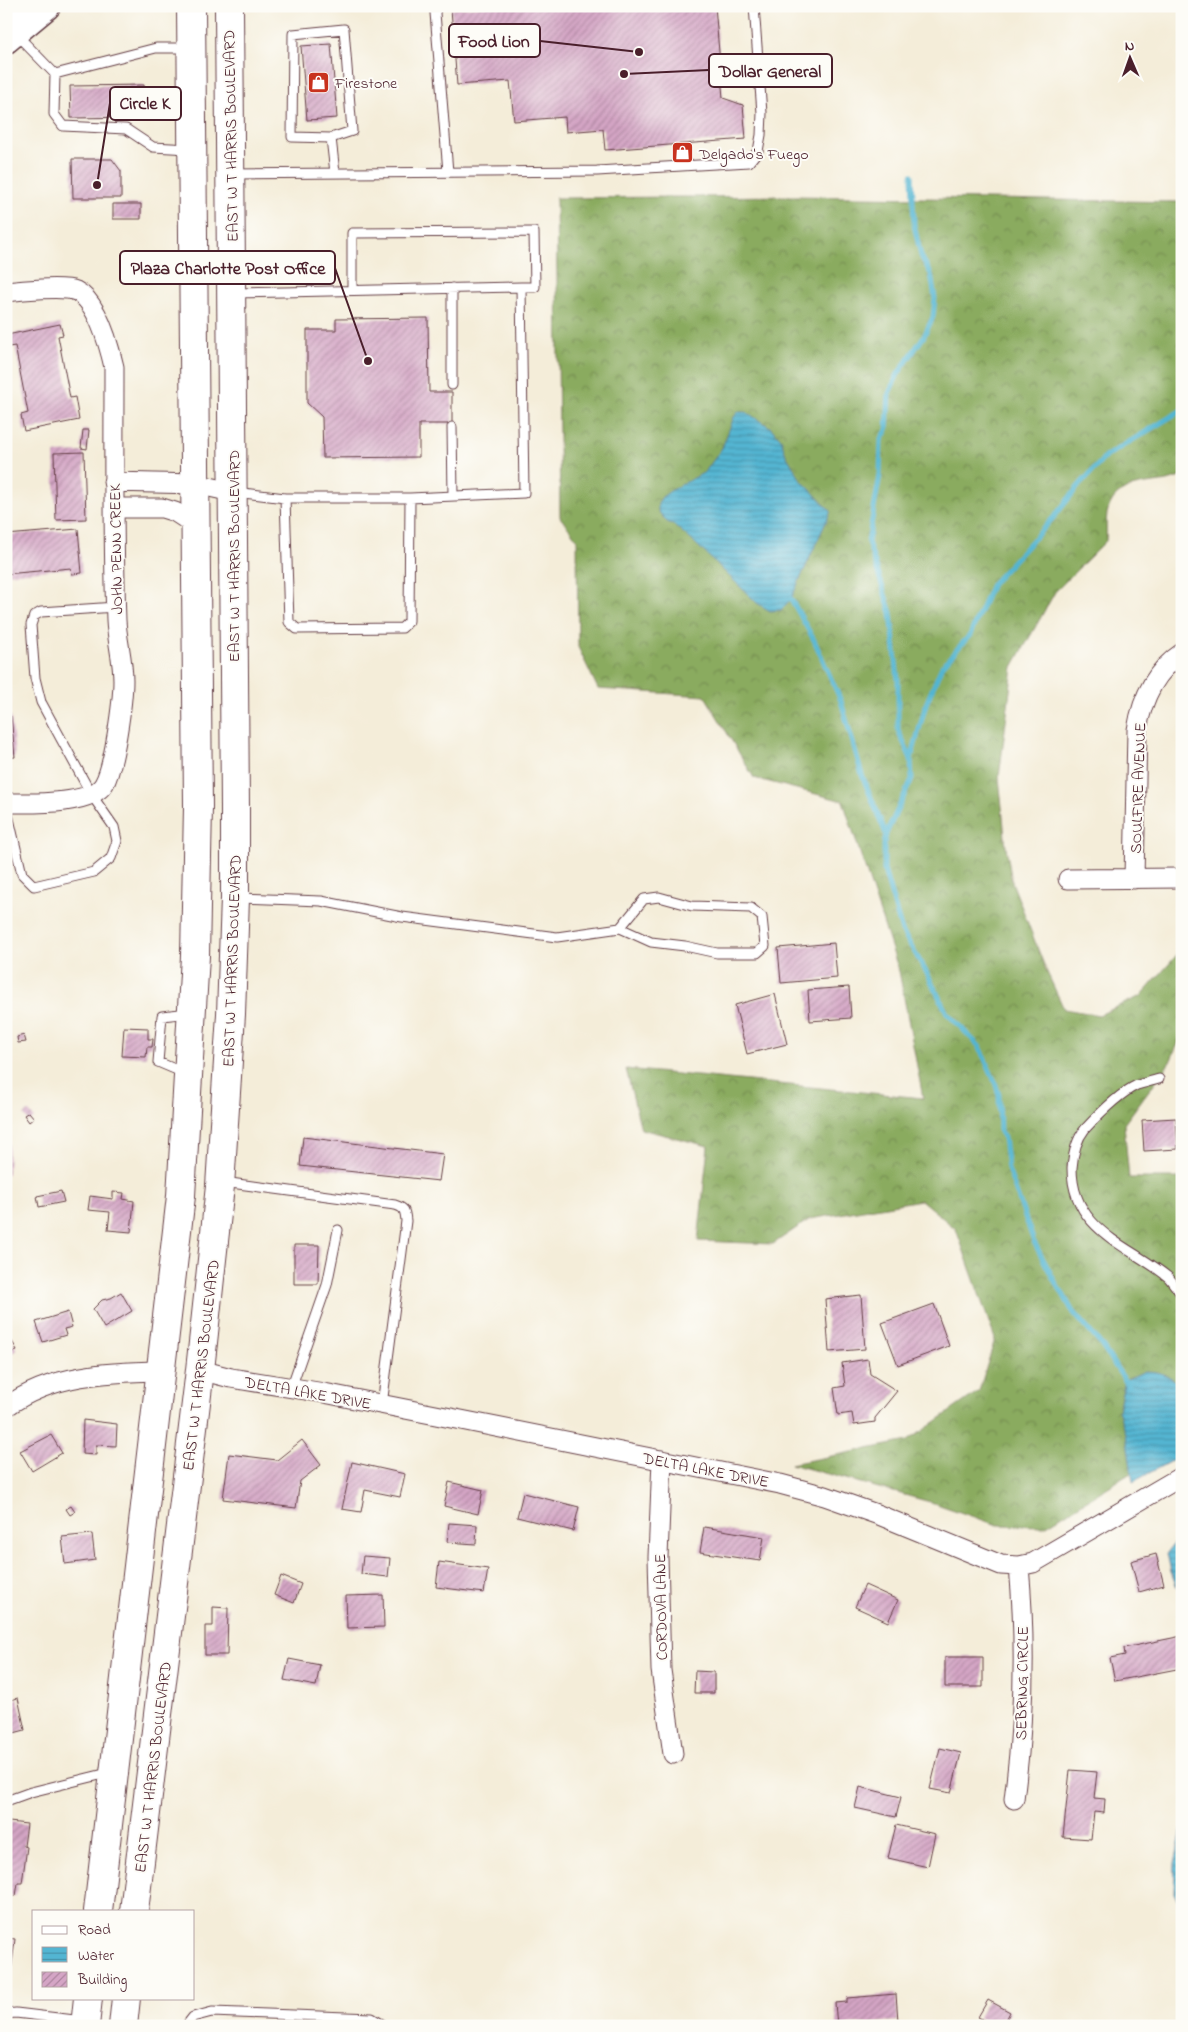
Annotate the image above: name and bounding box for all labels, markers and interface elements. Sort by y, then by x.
callout: Food Lion [449,24,540,57]
street label: EAST W T HARRIS BOULEVARD [218,30,246,242]
text: Food Lion [457,30,530,56]
north arrow [1106,32,1156,82]
text: N [1125,36,1135,57]
callout: Dollar General [709,54,832,87]
text: Dollar General [718,60,821,86]
shop icon: Firestone [307,70,331,94]
place label: Firestone [334,72,398,96]
callout: Circle K [110,87,181,120]
text: Circle K [119,92,172,118]
shop icon: Delgado's Fuego [671,141,695,165]
place label: Delgado's Fuego [698,143,809,167]
callout: Plaza Charlotte Post Office [120,251,335,284]
text: Plaza Charlotte Post Office [131,257,326,283]
street label: EAST W T HARRIS BOULEVARD [223,450,247,662]
street label: JOHN PENN CREEK [104,483,130,615]
street label: SOULFIRE AVENUE [1125,722,1153,854]
street label: EAST W T HARRIS BOULEVARD [217,855,249,1068]
street label: EAST W T HARRIS BOULEVARD [177,1258,227,1472]
street label: DELTA LAKE DRIVE [241,1371,373,1417]
street label: DELTA LAKE DRIVE [639,1447,771,1495]
street label: CORDOVA LANE [649,1553,675,1660]
street label: SEBRING CIRCLE [1010,1626,1036,1740]
street label: EAST W T HARRIS BOULEVARD [129,1660,179,1874]
legend [32,1910,195,2000]
text: Road [78,1919,111,1941]
text: Water [78,1945,114,1967]
text: Building [77,1969,127,1992]

